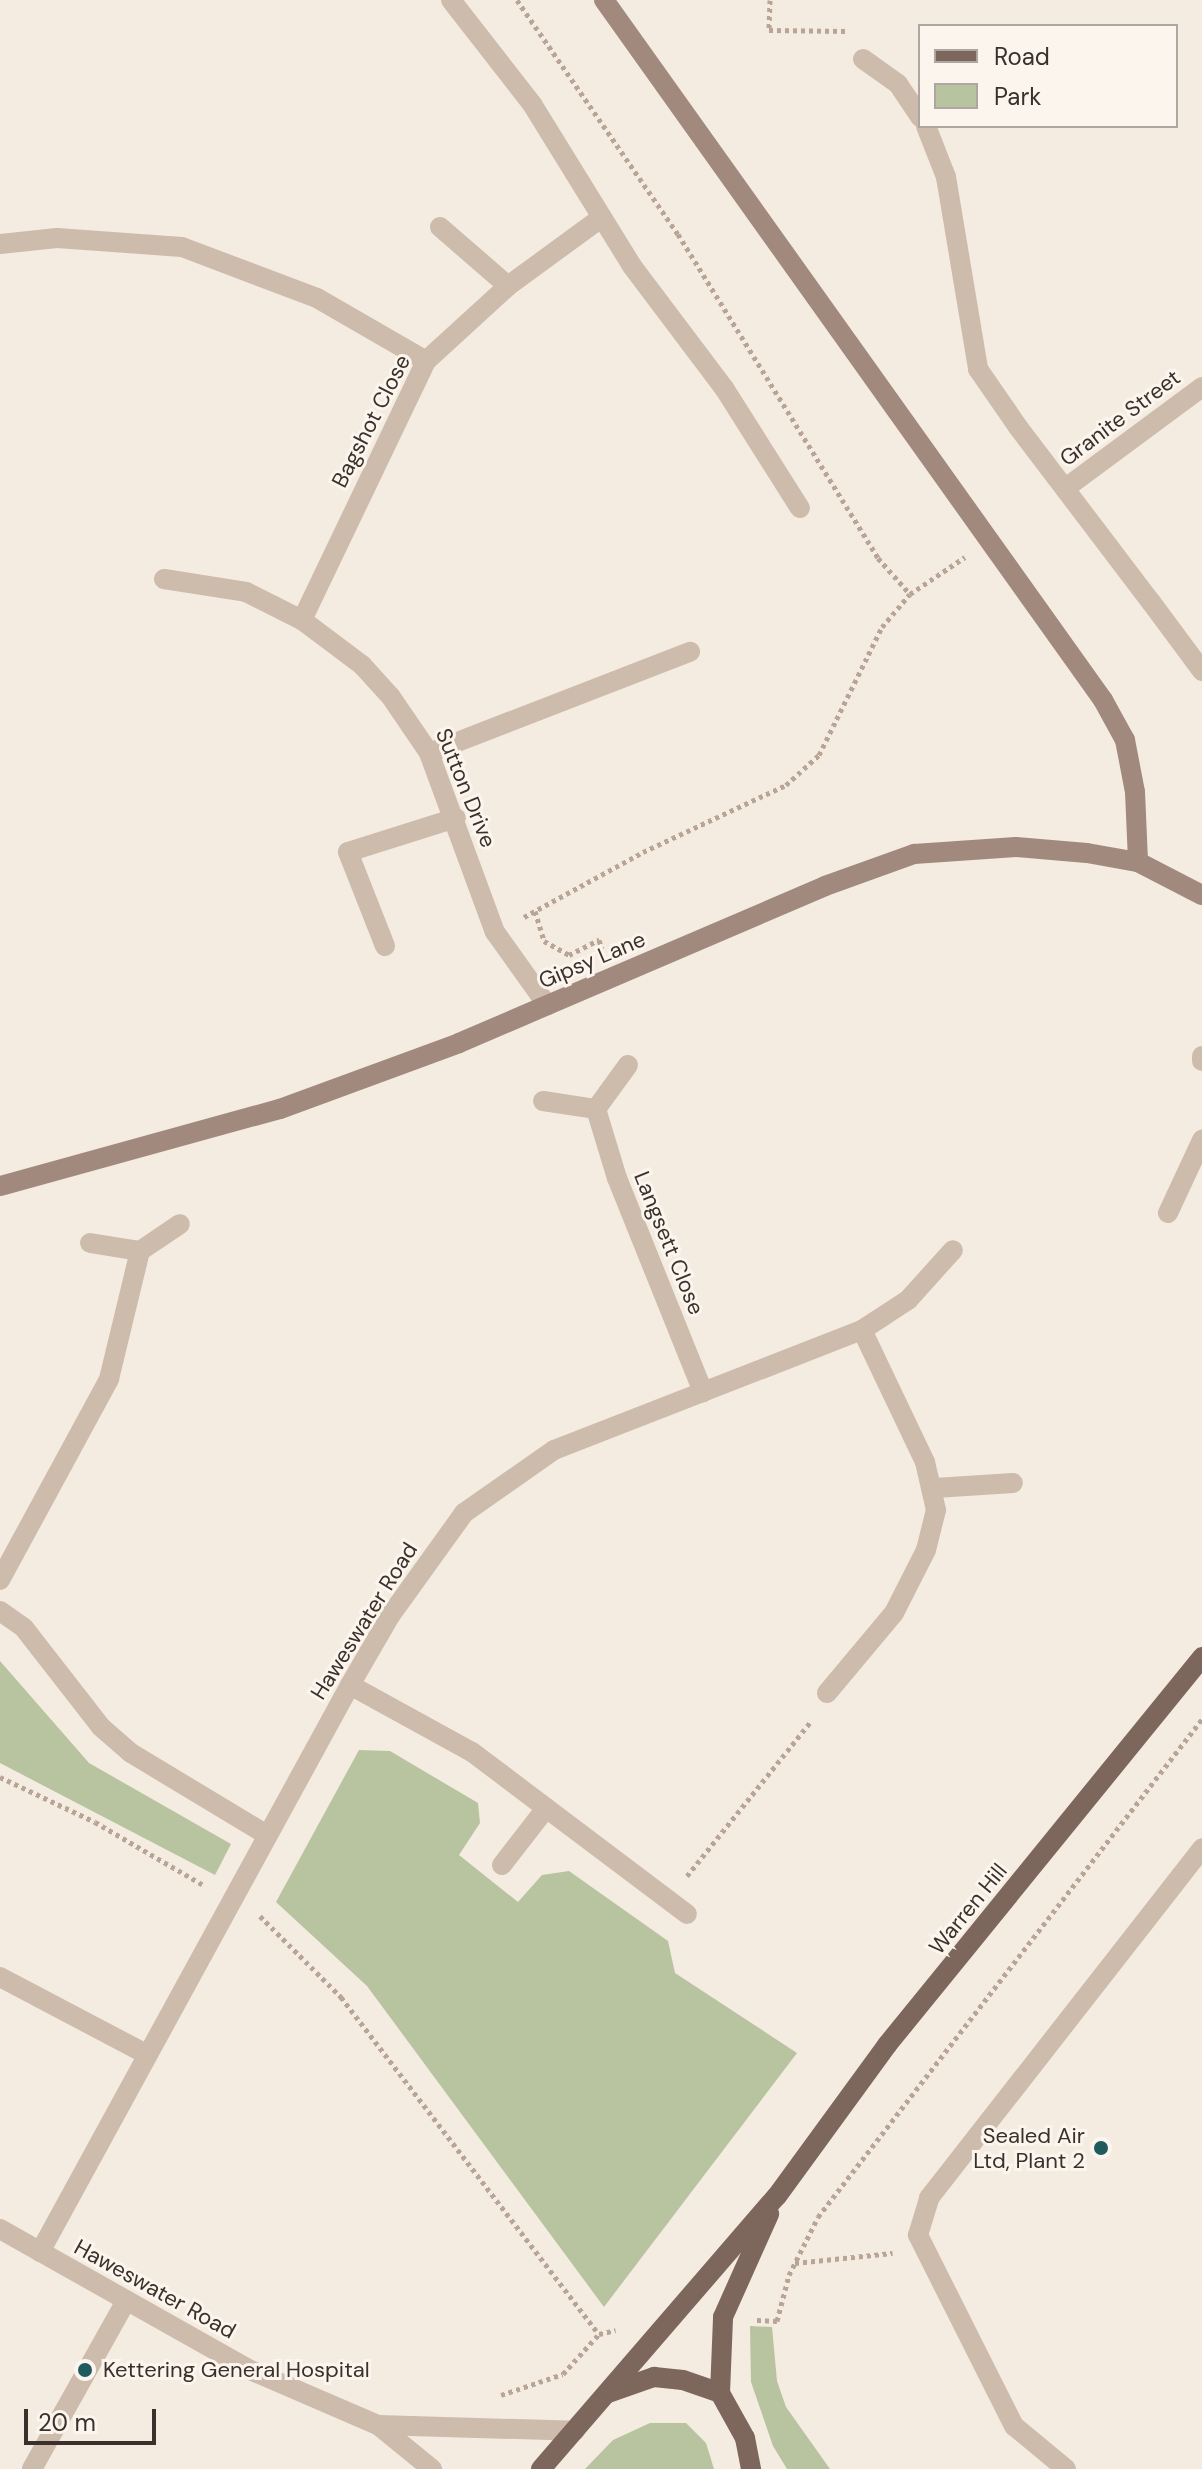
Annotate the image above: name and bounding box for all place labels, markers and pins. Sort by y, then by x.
place label: Sealed Air Ltd, Plant 2 [973,2122,1085,2174]
marker: Sealed Air Ltd, Plant 2 [1092,2139,1110,2157]
place label: Kettering General Hospital [103,2357,370,2383]
marker: Kettering General Hospital [74,2359,96,2381]

